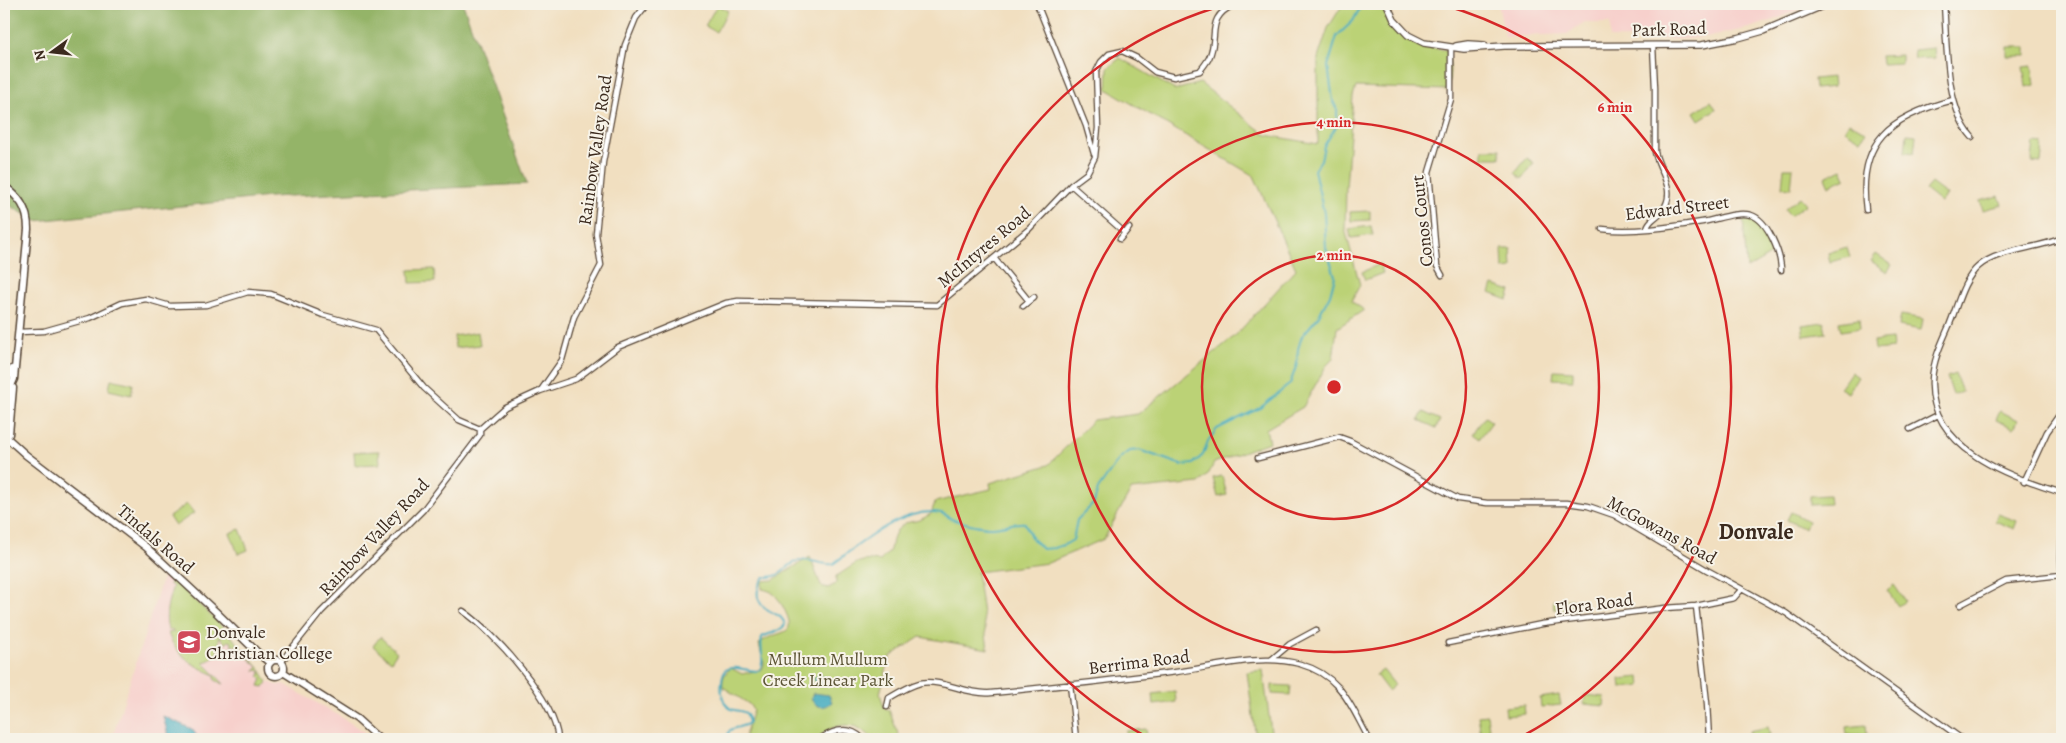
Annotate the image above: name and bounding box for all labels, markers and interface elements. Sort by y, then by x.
street label: Park Road [1631,16,1707,42]
north arrow [28,28,78,78]
text: N [29,48,50,63]
street label: Rainbow Valley Road [573,73,617,227]
text: 6 min [1598,97,1633,117]
text: 4 min [1316,112,1352,132]
street label: Conos Court [1405,174,1439,268]
street label: Edward Street [1623,190,1731,226]
street label: McIntyres Road [932,201,1036,293]
text: 2 min [1316,245,1352,265]
centre of rings [1325,378,1343,396]
street label: Rainbow Valley Road [313,473,435,601]
street label: McGowans Road [1603,490,1721,570]
street label: Tindals Road [112,499,200,579]
district label: Donvale [1718,517,1794,547]
street label: Flora Road [1553,587,1635,621]
place label: Donvale Christian College [206,620,333,665]
school or university icon: Donvale Christian College [176,629,202,655]
street label: Berrima Road [1087,644,1191,680]
park label: Mullum Mullum Creek Linear Park [762,647,894,692]

